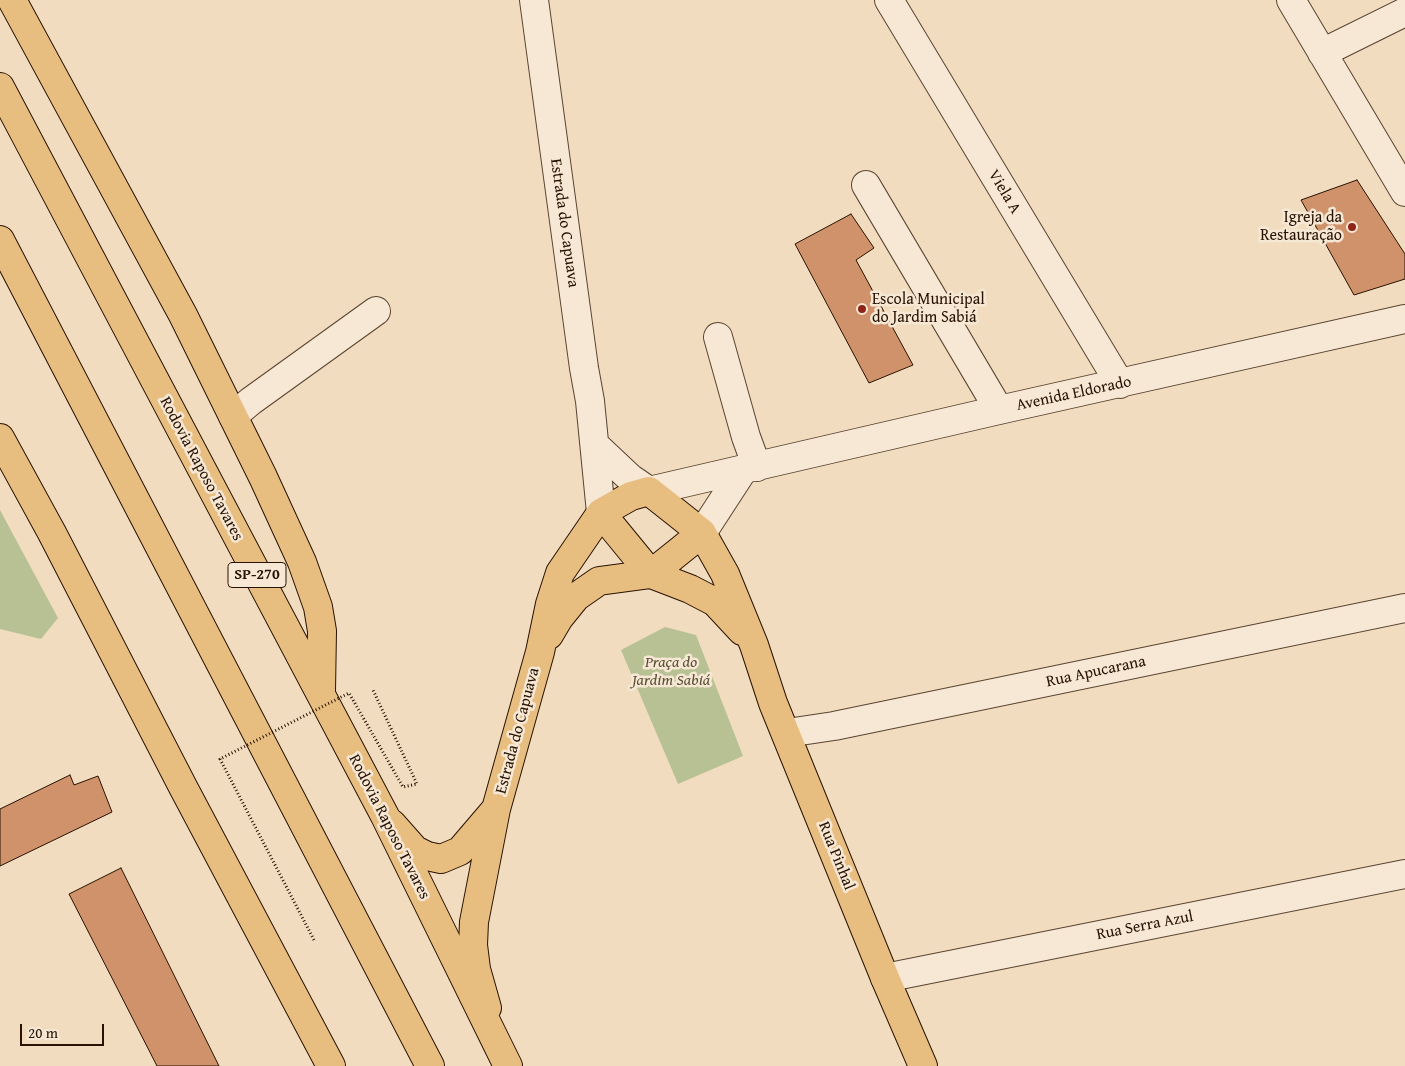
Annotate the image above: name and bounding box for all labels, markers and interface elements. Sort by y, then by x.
street label: Estrada do Capuava [545,157,583,289]
street label: Viela A [983,167,1025,217]
place label: Igreja da Restauração [1260,208,1342,246]
marker: Igreja da Restauração [1346,221,1358,233]
place label: Escola Municipal do Jardim Sabiá [872,290,985,328]
marker: Escola Municipal do Jardim Sabiá [856,303,868,315]
street label: Avenida Eldorado [1015,372,1133,416]
street label: Rodovia Raposo Tavares [155,394,247,544]
road number: SP-270 [228,562,286,588]
street label: Rua Apucarana [1045,652,1147,692]
park label: Praça do Jardim Sabiá [632,653,710,691]
street label: Estrada do Capuava [492,666,544,796]
street label: Rodovia Raposo Tavares [344,751,434,903]
street label: Rua Pinhal [814,819,858,893]
street label: Rua Serra Azul [1095,907,1195,945]
scale bar [22,1014,106,1046]
text: 20 m [28,1022,58,1043]

